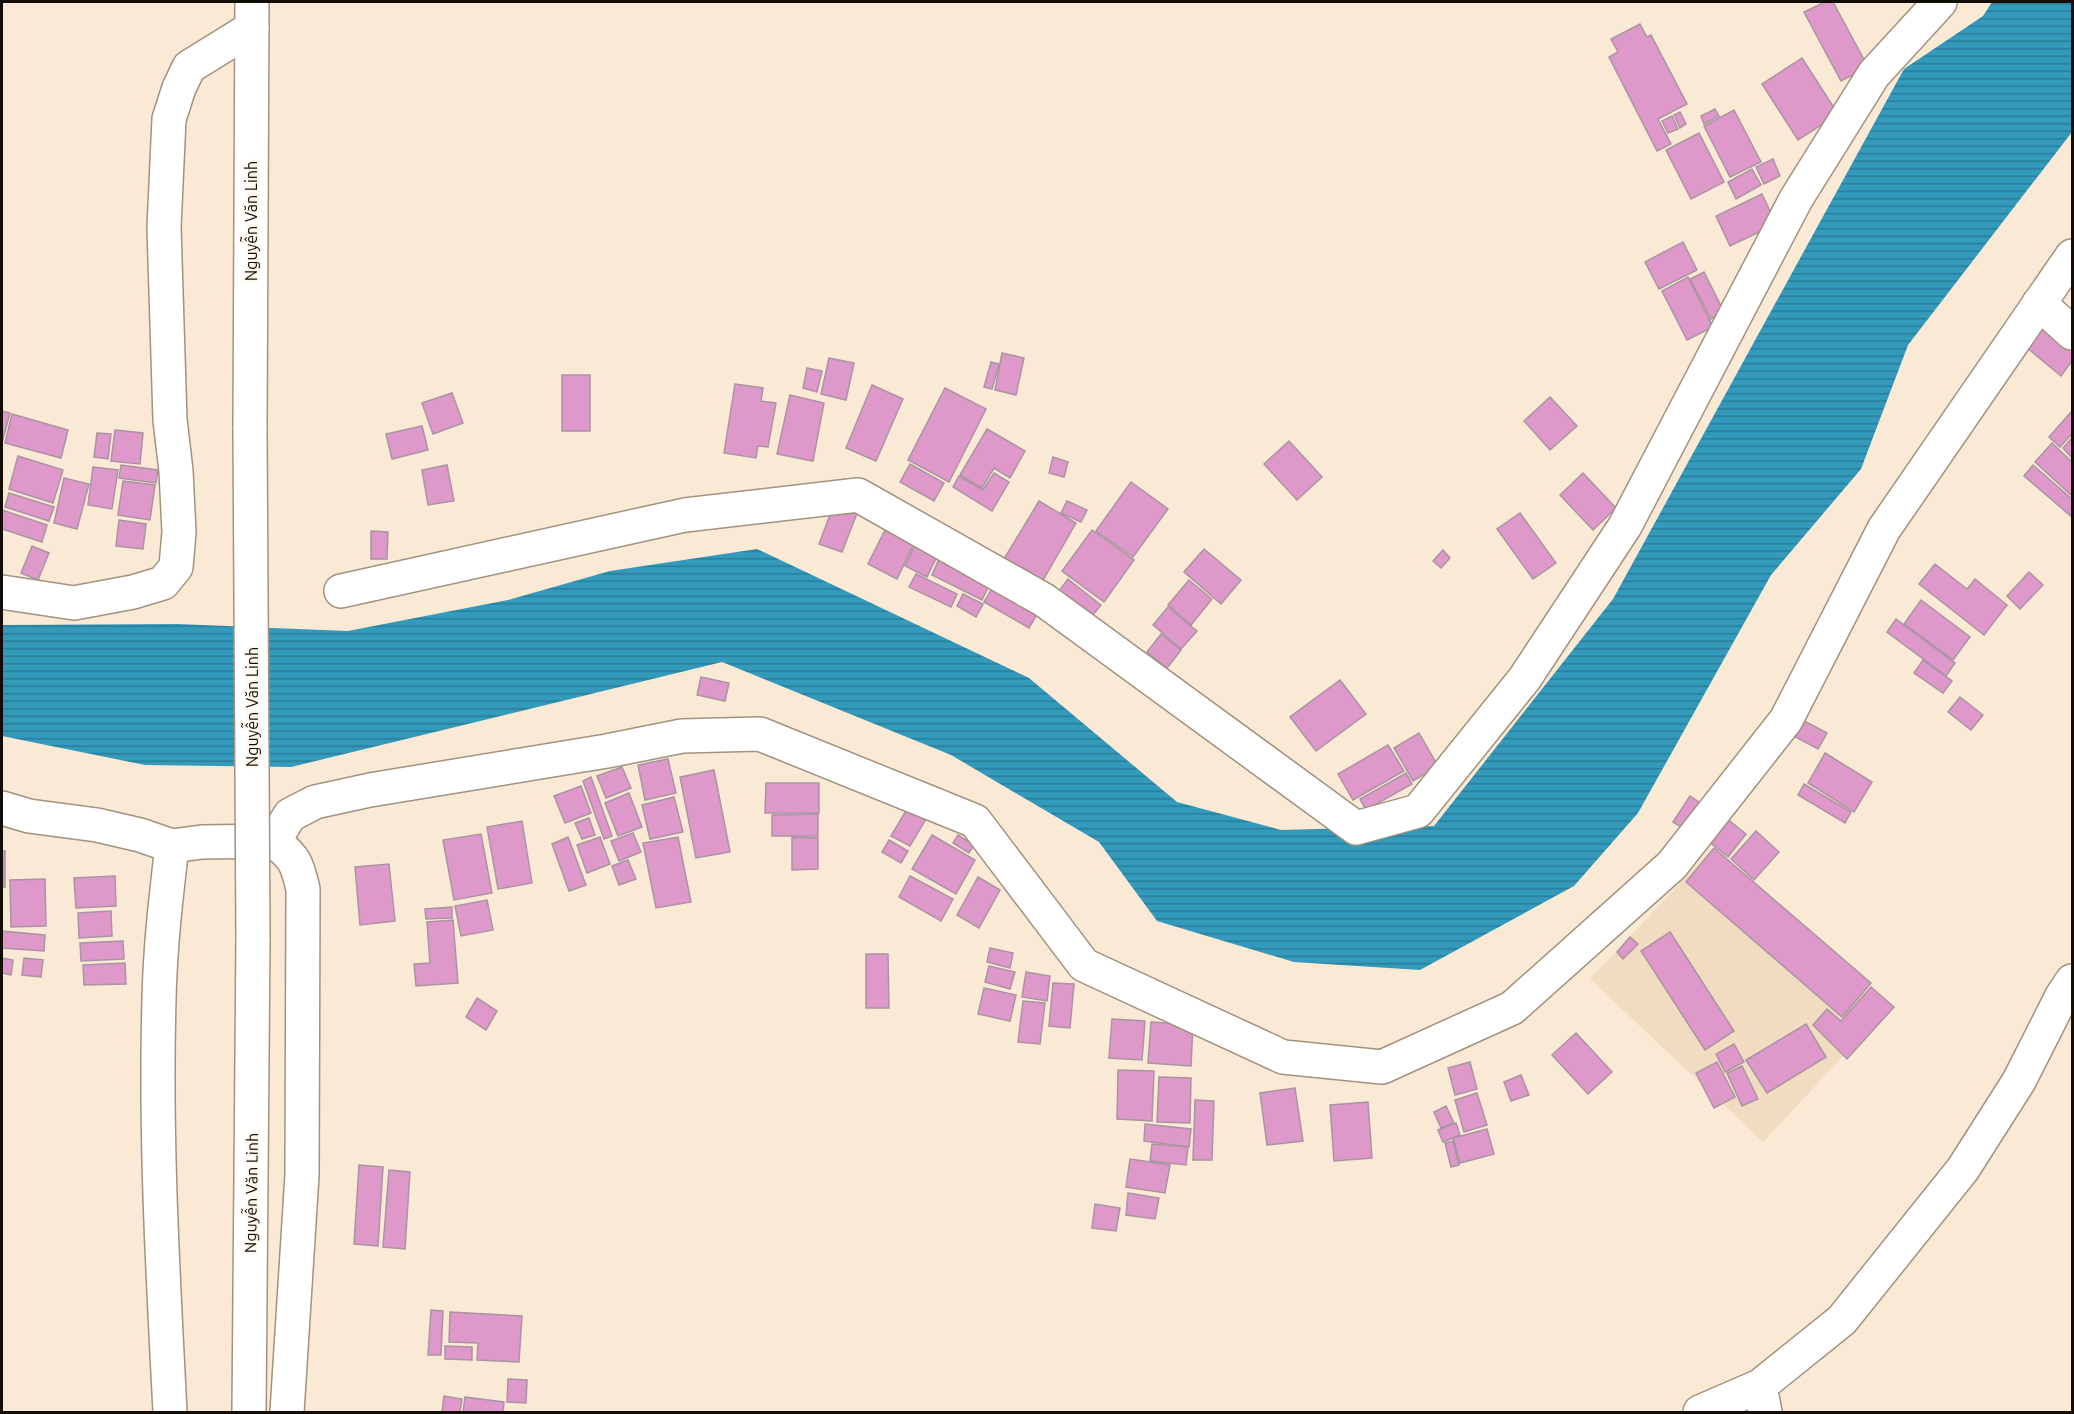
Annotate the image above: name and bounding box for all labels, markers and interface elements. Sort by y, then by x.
street label: Nguyễn Văn Linh [239,161,260,281]
street label: Nguyễn Văn Linh [240,647,261,767]
street label: Nguyễn Văn Linh [238,1133,261,1253]

